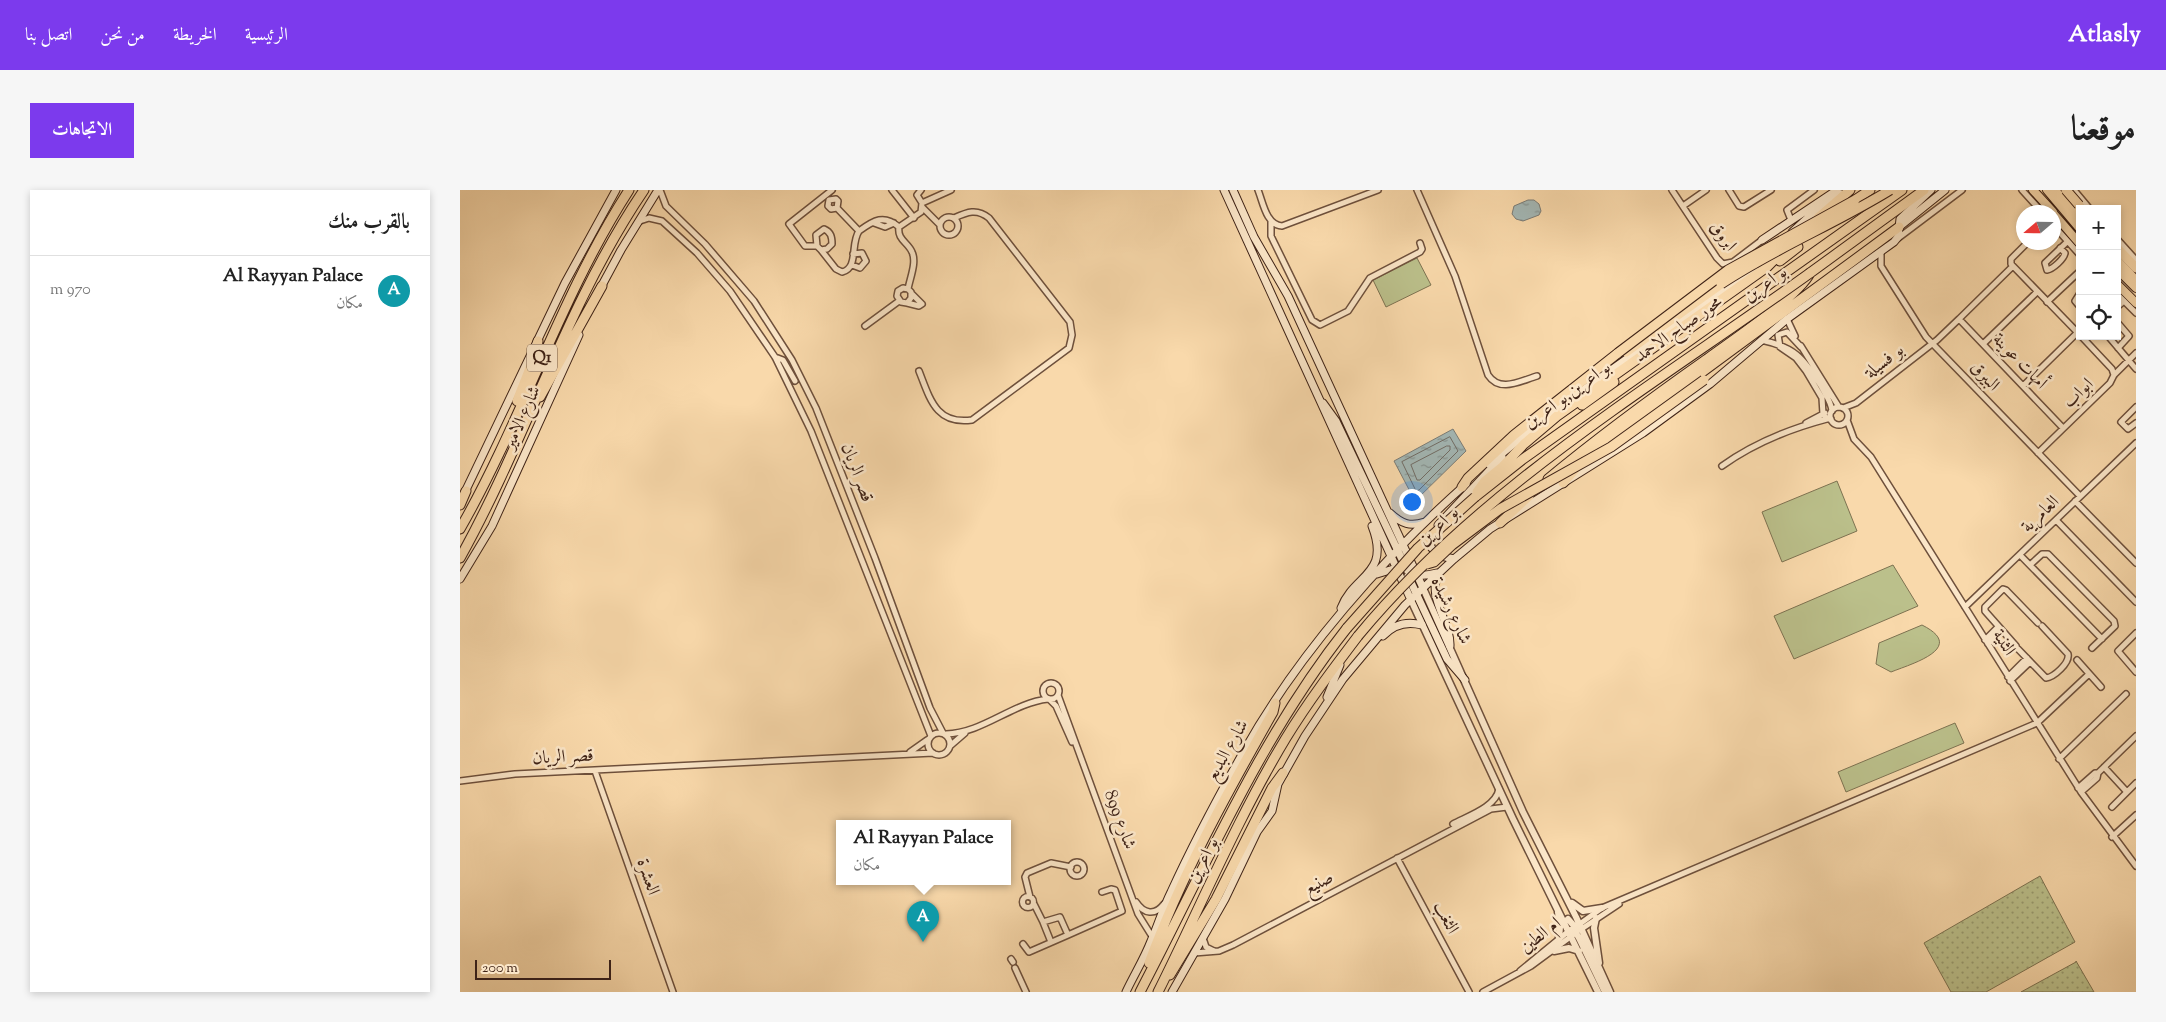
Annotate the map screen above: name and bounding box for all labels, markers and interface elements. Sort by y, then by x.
text: Atlasly [2068,18,2141,52]
text: اتصل بنا [25,23,72,49]
text: من نحن [100,23,145,49]
text: الخريطة [173,23,217,49]
text: الرئيسية [245,23,288,49]
button: الاتجاهات [30,103,134,158]
text: موقعنا [2071,105,2136,156]
north arrow [2016,205,2061,250]
map controls [2076,205,2121,340]
button: + [2076,205,2121,250]
text: بالقرب منك [328,208,410,238]
street label: ابروق [1702,216,1742,258]
button: − [2076,250,2121,295]
street label: بو اعرين [1739,260,1793,310]
text: Al Rayyan Palace [223,263,363,290]
text: 970 m [50,279,91,302]
text: A [388,279,401,302]
street label: محور صباح الاحمد [1630,290,1729,371]
text: مكان [336,293,363,316]
button: locate [2076,295,2121,340]
street label: أمهات عوينة [1985,326,2055,397]
street label: بو فسيلة [1859,338,1910,386]
road number: Q1 [527,344,557,372]
street label: بو اعرين,بو اعرين [1519,355,1617,437]
street label: البيرق [1963,356,2005,398]
street label: ابواب [2058,373,2100,415]
street label: شارع الامير [497,382,549,456]
street label: قصر الريان [833,440,879,506]
your location [1399,489,1425,515]
street label: العامرية [2016,490,2066,540]
street label: بو اعرين [1412,501,1466,553]
street label: شارع رشيدة [1423,573,1477,649]
street label: الثنية [1985,625,2021,661]
street label: شارع البديع [1200,715,1257,787]
street label: قصر الريان [532,743,594,773]
street label: شارع 899 [1096,787,1142,853]
popup [836,820,1011,885]
text: Al Rayyan Palace [853,825,994,852]
street label: بو اعرين [1181,833,1227,889]
street label: العشرة [629,855,665,899]
text: مكان [853,855,880,878]
street label: صنيع [1300,865,1339,903]
street label: الثغب [1426,897,1464,939]
pin: A [907,901,939,942]
street label: ام الطين [1515,911,1568,961]
scale bar [475,957,611,980]
text: 200 m [482,959,518,979]

